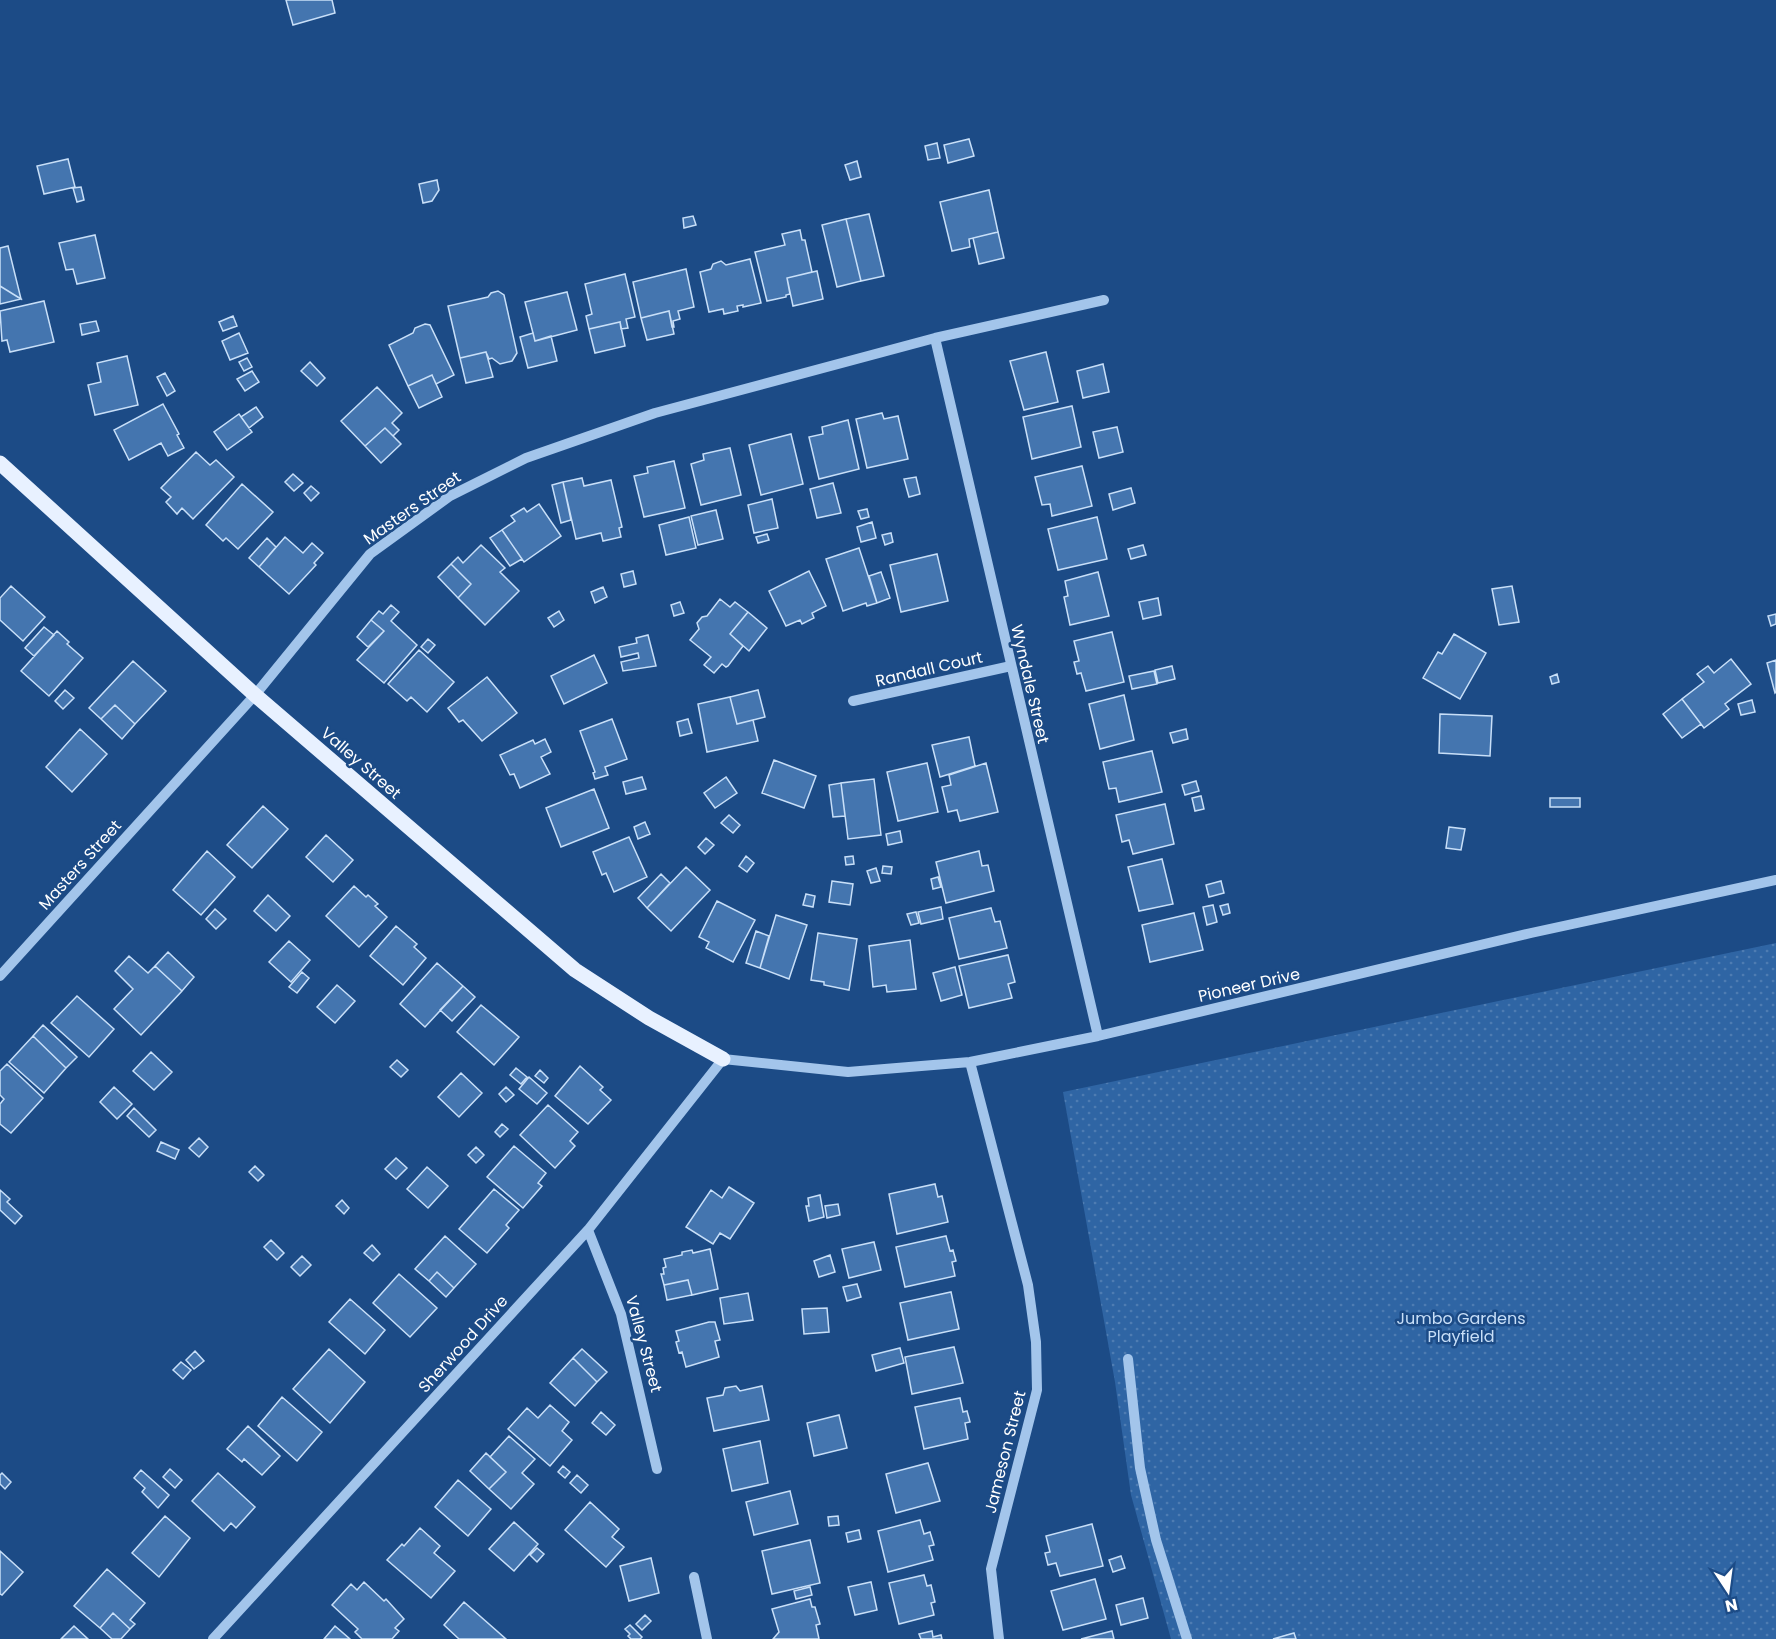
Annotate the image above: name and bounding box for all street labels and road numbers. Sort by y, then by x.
street label: Masters Street [359,466,465,550]
street label: Wyndale Street [1005,622,1055,746]
street label: Randall Court [873,645,985,692]
street label: Valley Street [316,722,406,804]
street label: Masters Street [33,815,127,915]
street label: Pioneer Drive [1196,962,1302,1008]
street label: Sherwood Drive [413,1290,513,1398]
street label: Valley Street [620,1293,668,1395]
street label: Jameson Street [979,1388,1031,1516]

